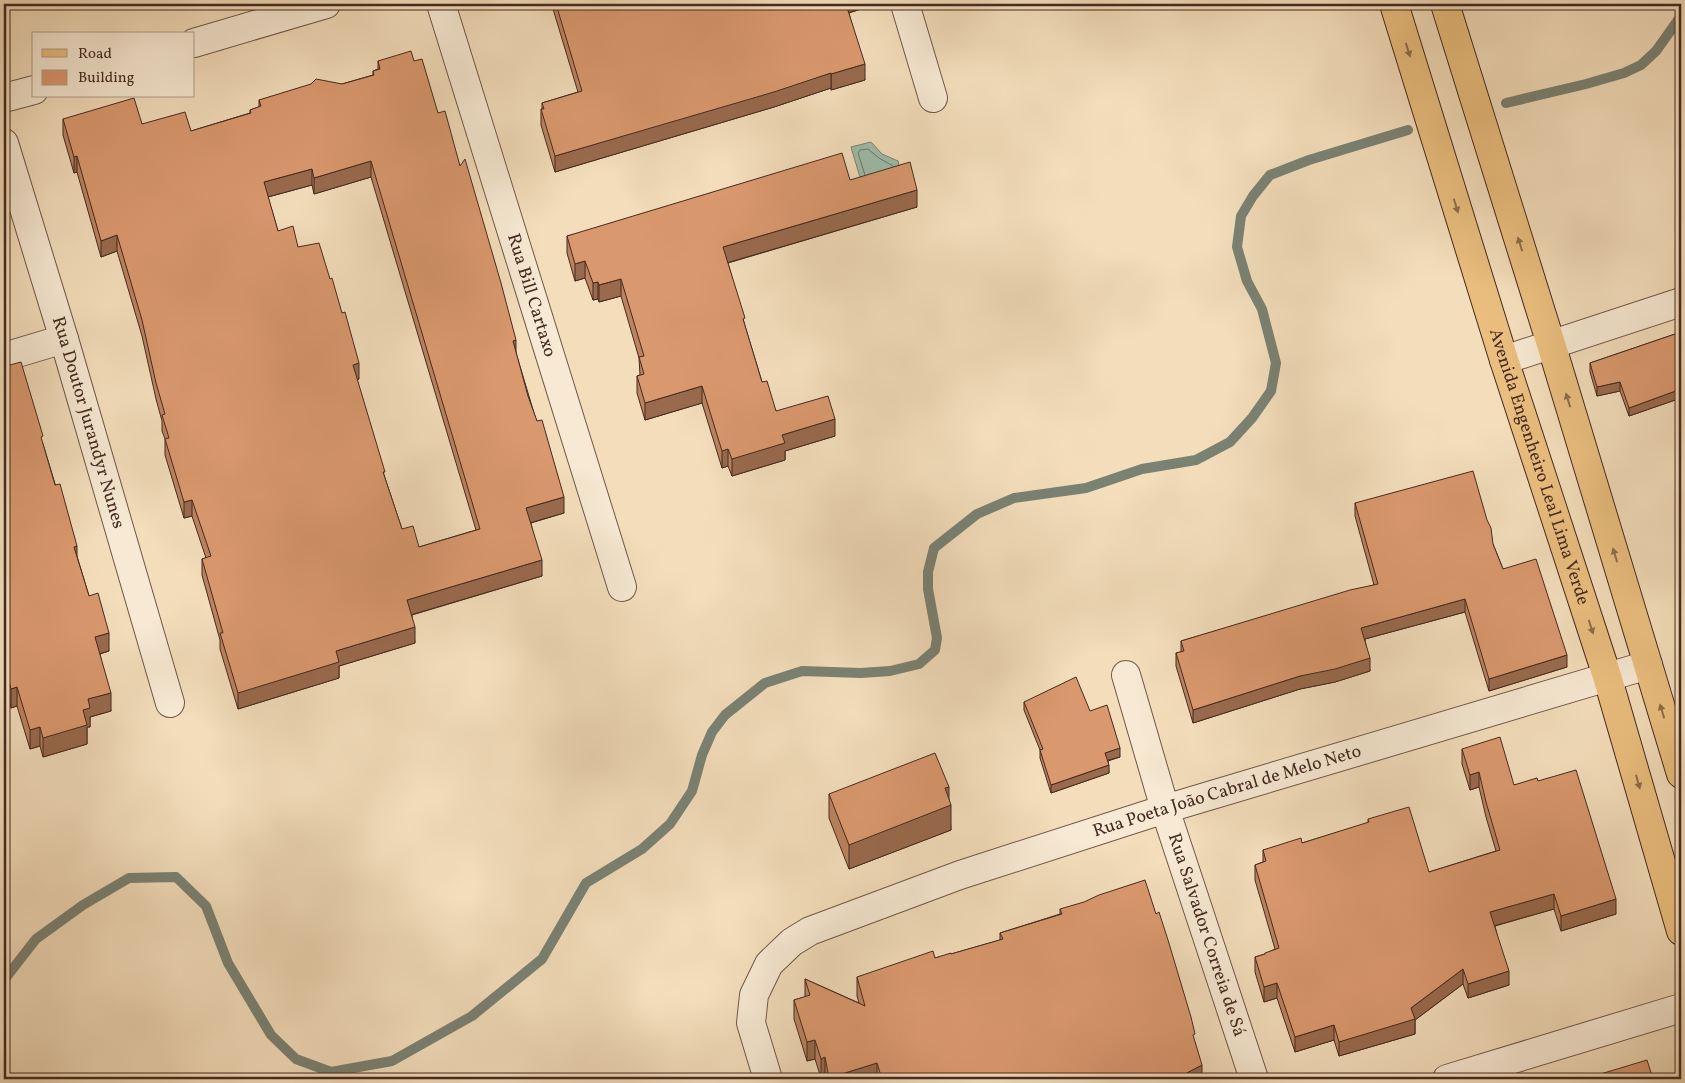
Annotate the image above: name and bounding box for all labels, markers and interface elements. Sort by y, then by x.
legend [32,32,195,98]
one-way arrow [1405,43,1412,58]
text: Road [78,44,112,65]
text: Building [78,68,135,89]
one-way arrow [1453,198,1460,213]
street label: Rua Bill Cartaxo [501,230,562,360]
one-way arrow [1516,237,1524,252]
street label: Rua Doutor Jurandyr Nunes [45,313,131,532]
street label: Avenida Engenheiro Leal Lima Verde [1483,325,1596,608]
one-way arrow [1564,392,1572,407]
one-way arrow [1611,548,1618,563]
one-way arrow [1587,620,1595,635]
one-way arrow [1658,703,1665,718]
street label: Rua Poeta João Cabral de Melo Neto [1090,739,1364,844]
one-way arrow [1635,775,1643,790]
street label: Rua Salvador Correia de Sá [1161,830,1252,1040]

